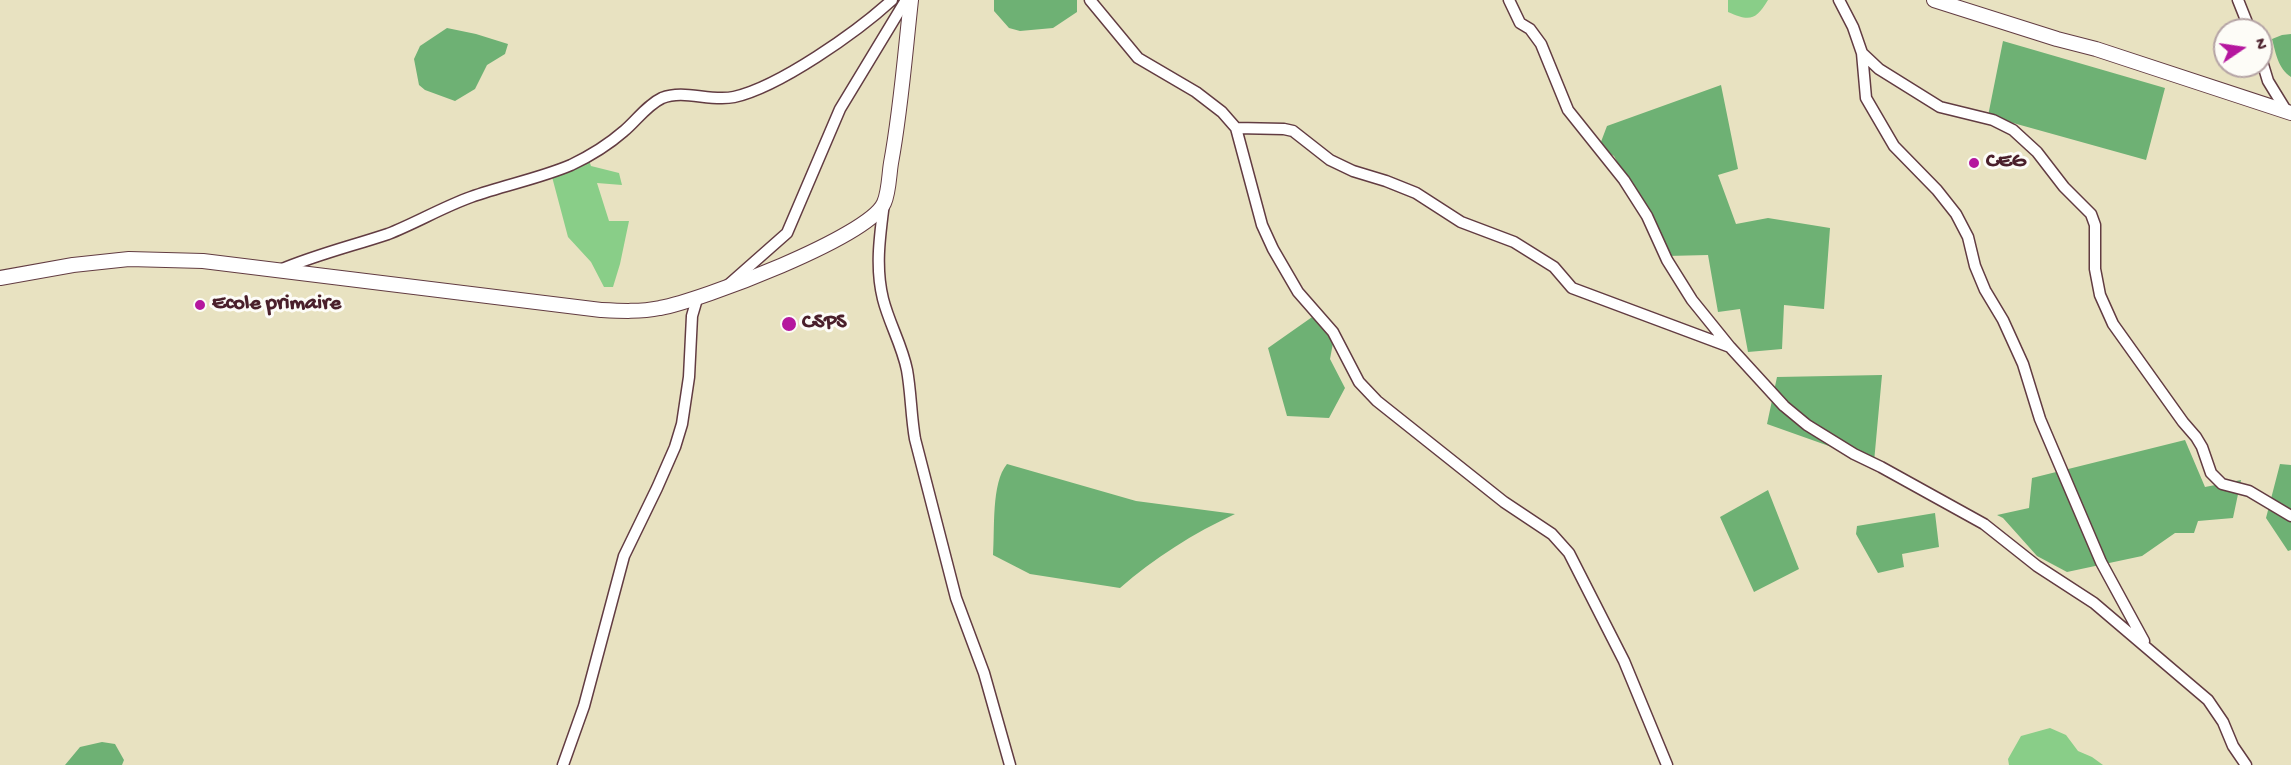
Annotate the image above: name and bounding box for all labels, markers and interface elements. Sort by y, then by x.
north arrow [2213,18,2273,78]
text: N [2249,37,2270,52]
place label: CEG [1986,150,2026,176]
marker: CEG [1967,156,1981,170]
place label: Ecole primaire [212,292,341,318]
marker: Ecole primaire [193,298,207,312]
place label: CSPS [802,311,846,337]
marker: CSPS [780,315,798,333]

